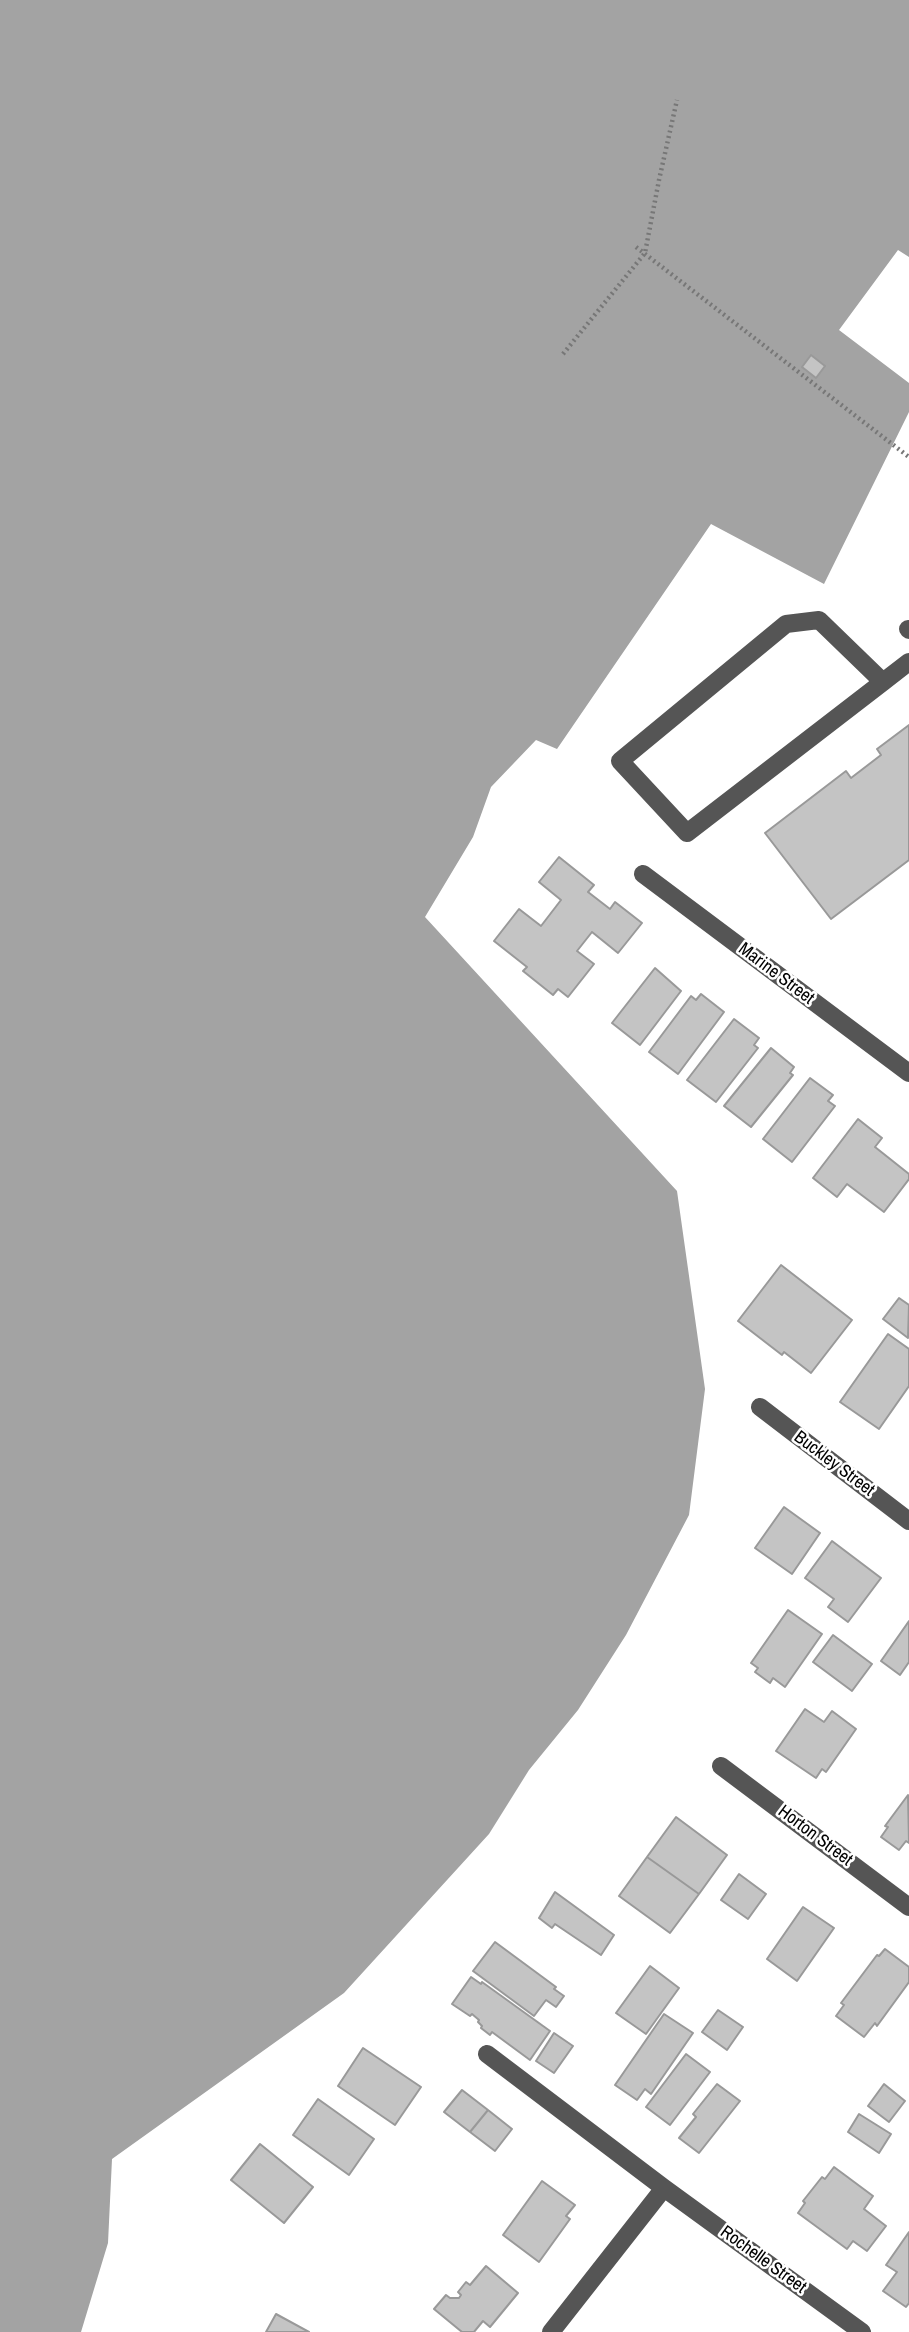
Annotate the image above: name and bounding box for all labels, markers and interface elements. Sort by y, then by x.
street label: Marine Street [734,938,818,1010]
street label: Buckley Street [789,1427,879,1501]
street label: Horton Street [773,1801,857,1871]
street label: Rochelle Street [716,2222,810,2298]

